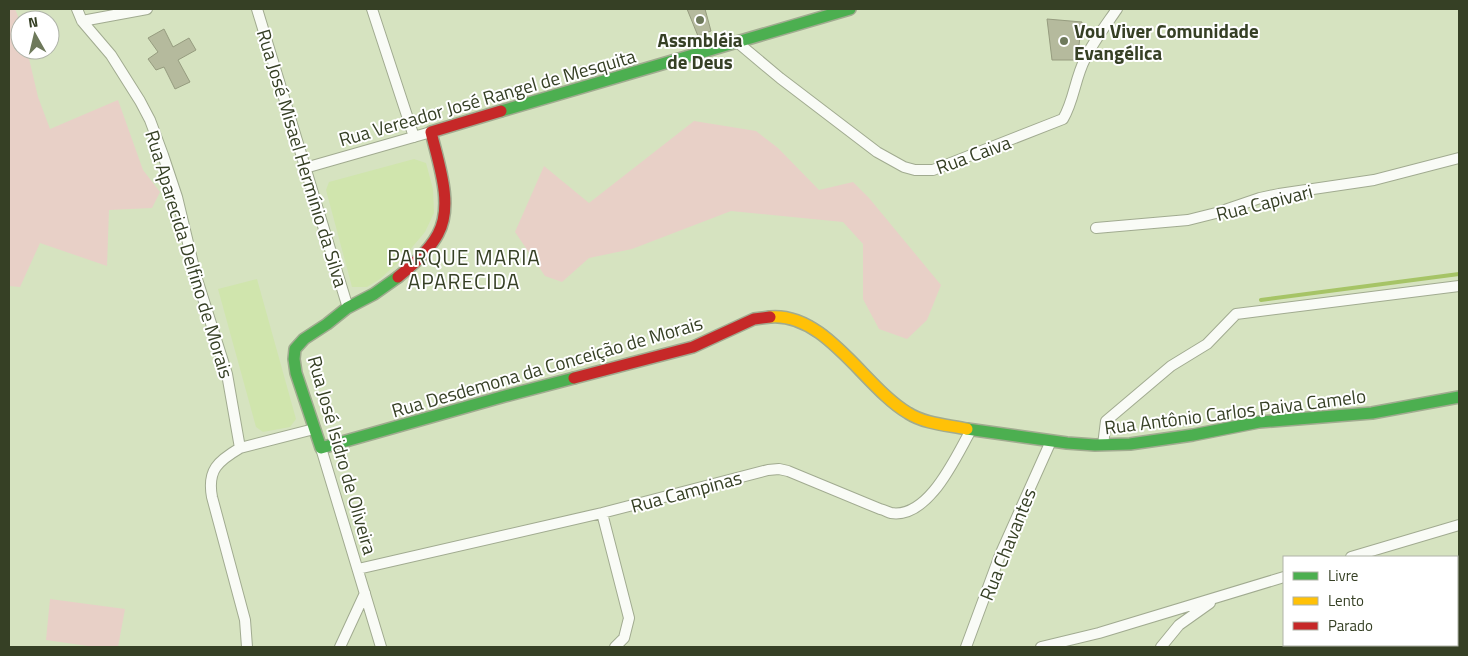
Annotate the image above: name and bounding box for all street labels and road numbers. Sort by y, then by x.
street label: Rua José Misael Hermínio da Silva [250,25,356,291]
street label: Rua Vereador José Rangel de Mesquita [335,41,639,153]
street label: Rua Aparecida Delfino de Morais [138,126,242,382]
street label: Rua Caiva [931,127,1015,181]
street label: Rua Capivari [1213,176,1315,228]
street label: Rua Desdemona da Conceição de Morais [388,308,706,424]
street label: Rua José Isidro de Oliveira [301,352,385,558]
street label: Rua Antônio Carlos Paiva Camelo [1103,381,1367,441]
street label: Rua Campinas [627,462,745,520]
street label: Rua Chavantes [971,483,1043,605]

